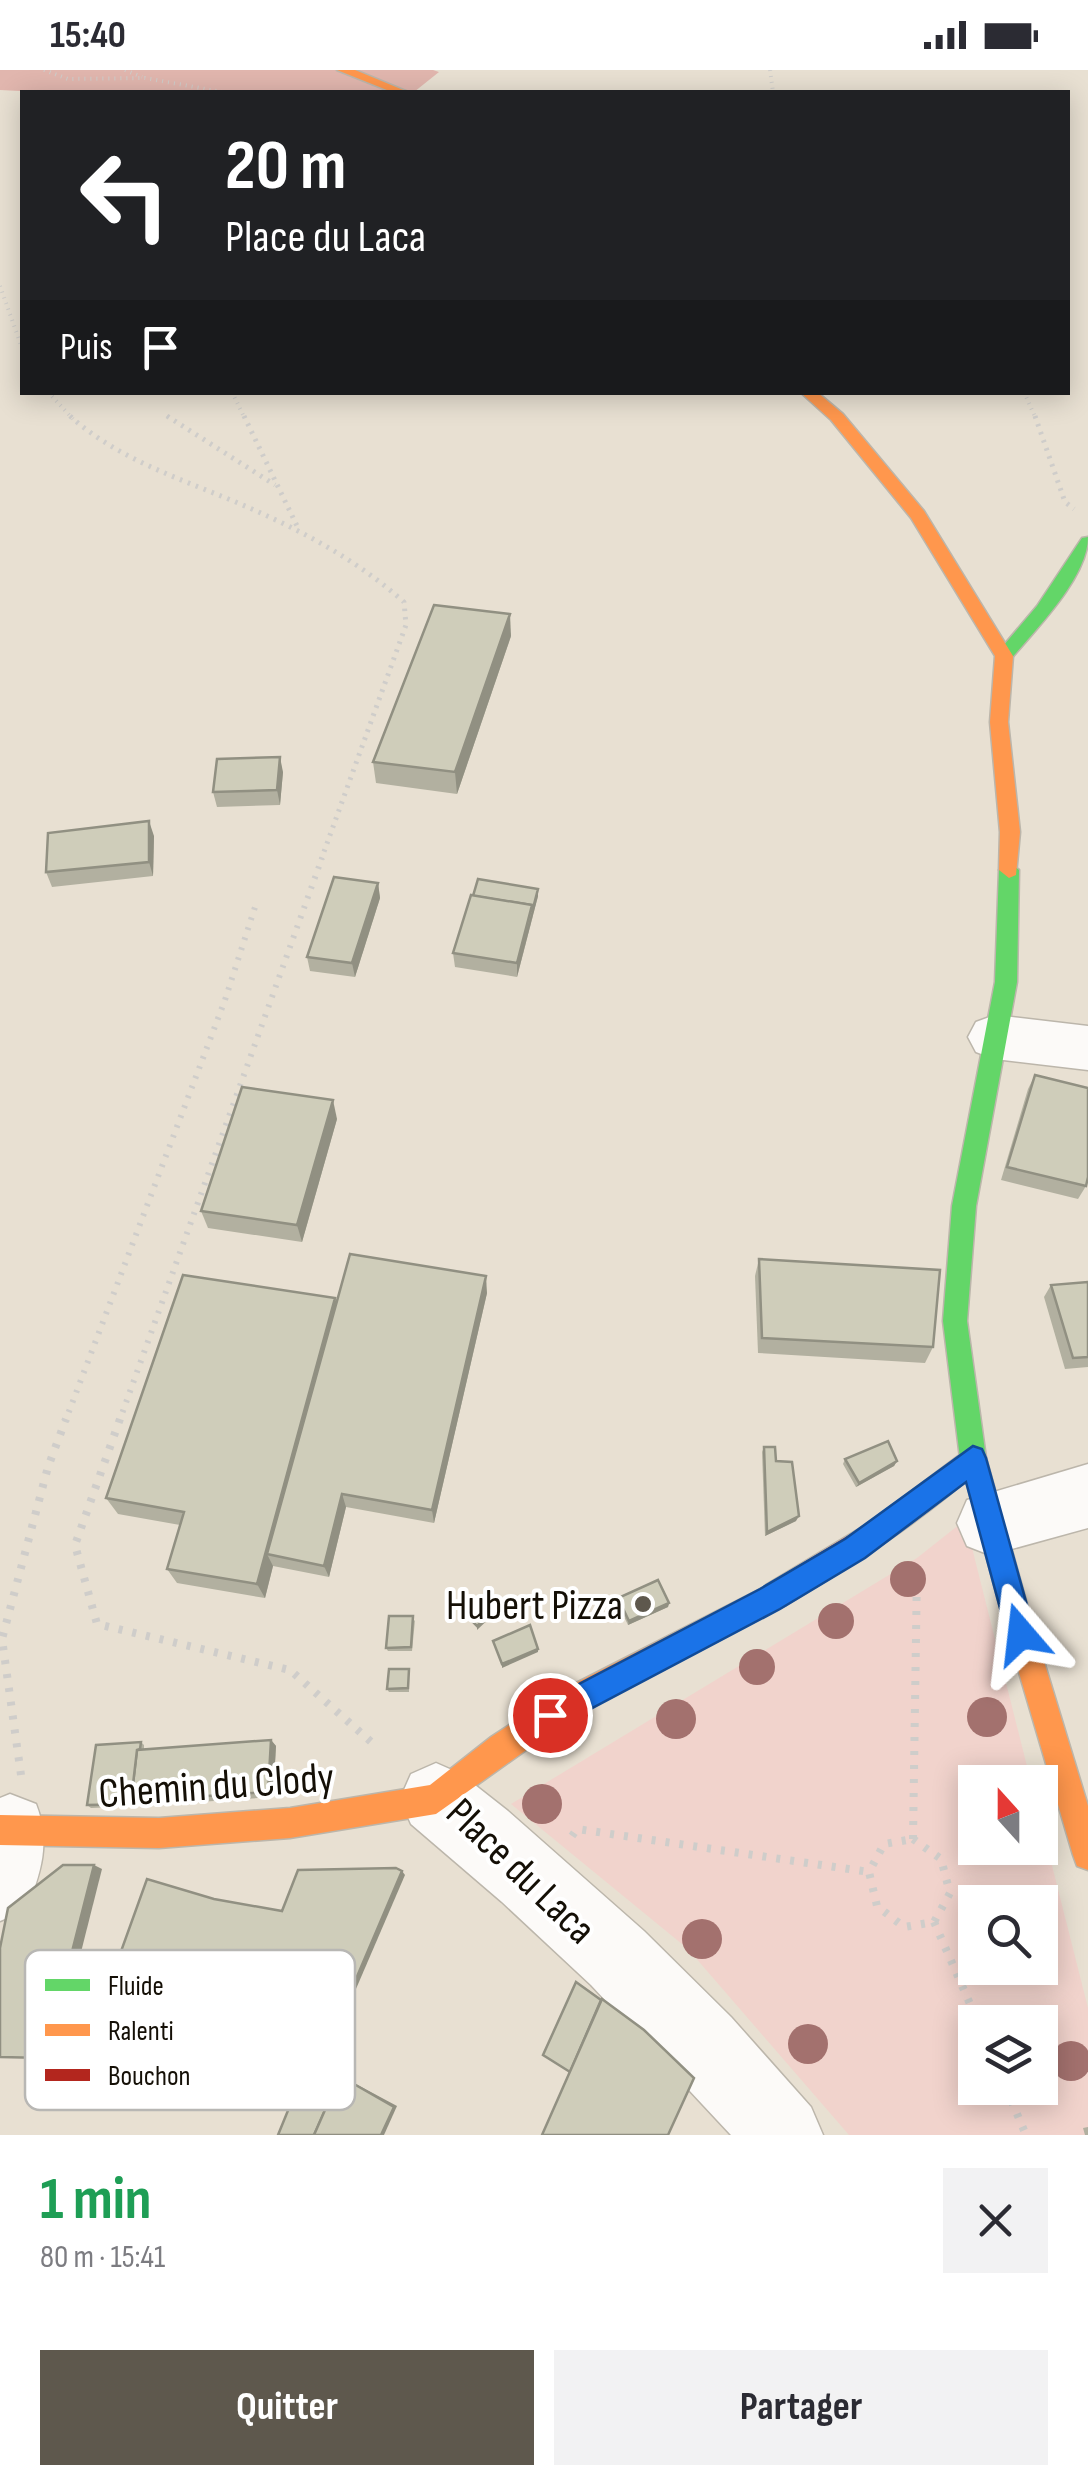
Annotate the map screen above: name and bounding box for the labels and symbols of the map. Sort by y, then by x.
place label: Hubert Pizza [446,1581,623,1632]
position arrow [969,1582,1073,1686]
marker: Hubert Pizza [632,1593,654,1615]
pin [508,1673,593,1758]
street label: Chemin du Clody [97,1753,336,1820]
north arrow [958,1765,1058,1865]
street label: Place du Laca [435,1788,606,1955]
legend [25,1950,355,2110]
text: Fluide [108,1970,164,2003]
text: Ralenti [108,2015,174,2048]
text: Bouchon [108,2060,191,2093]

